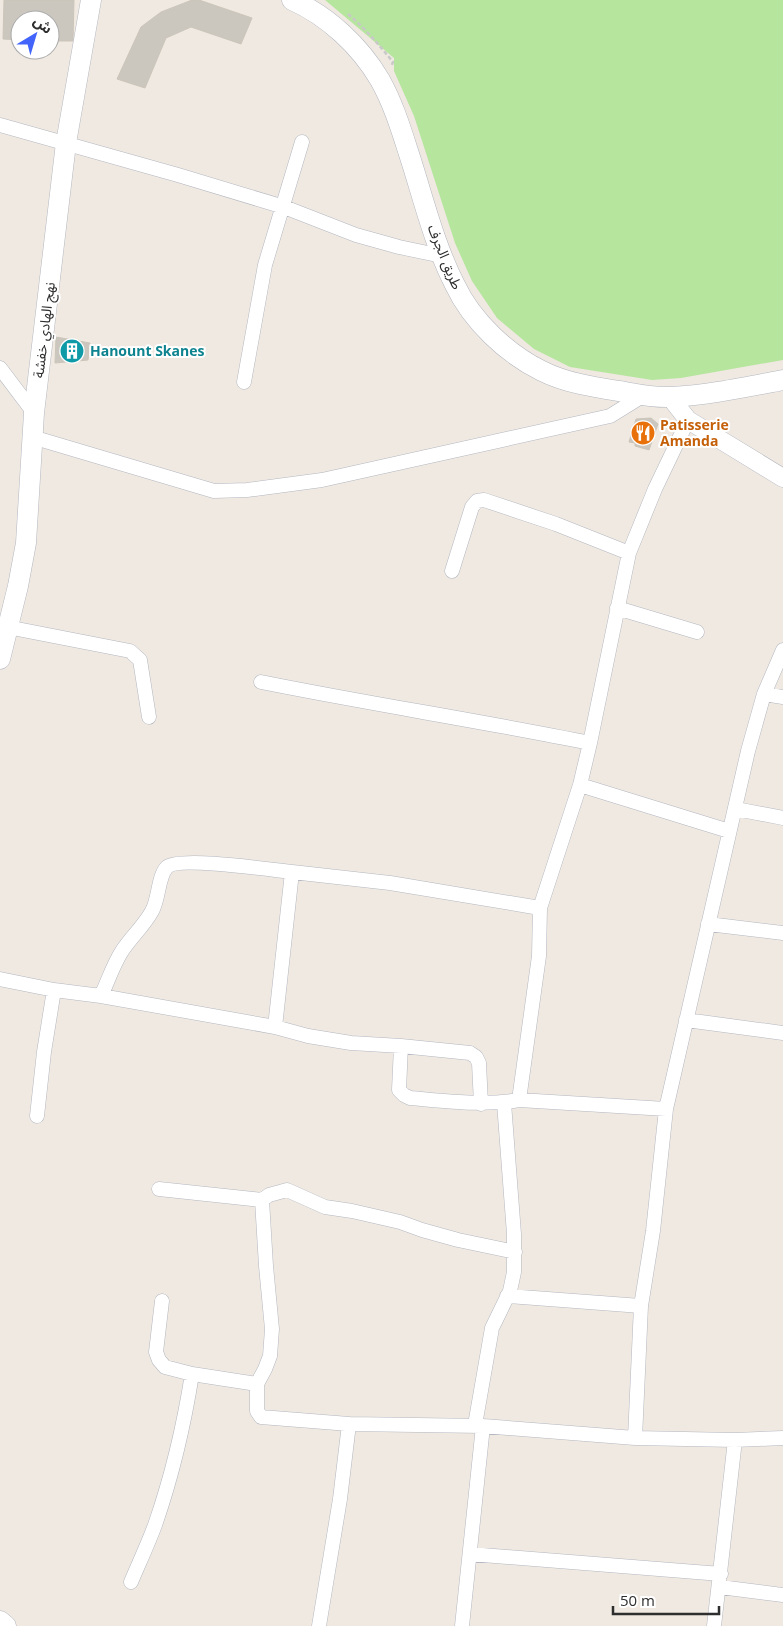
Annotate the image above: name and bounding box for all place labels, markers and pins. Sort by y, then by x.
building icon: Hanount Skanes [59,338,85,364]
place label: Hanount Skanes [90,341,204,360]
place label: Patisserie Amanda [660,415,729,450]
restaurant icon: Patisserie Amanda [630,420,656,446]

